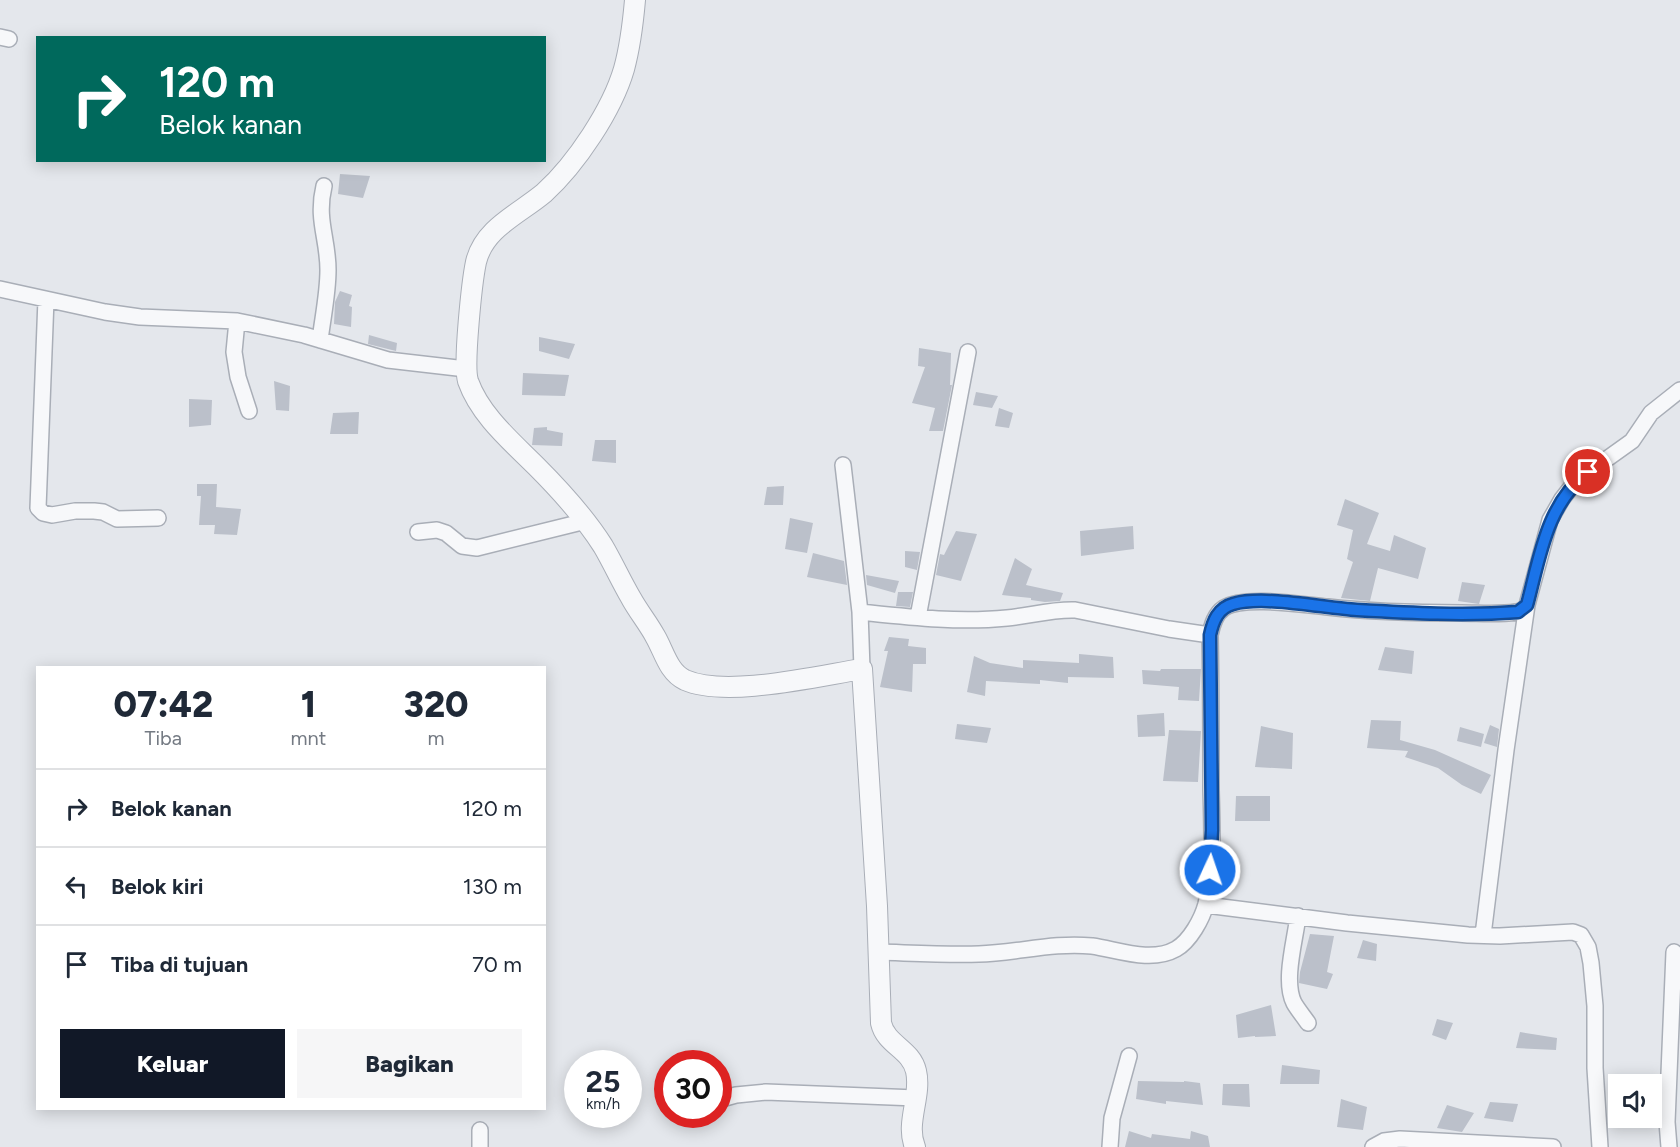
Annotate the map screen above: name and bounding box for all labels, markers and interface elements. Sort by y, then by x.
text: 120 m [159,57,275,108]
icon: right [60,60,138,138]
text: Belok kanan [159,108,302,141]
pin [1562,446,1613,497]
icon: arrive [1571,455,1604,488]
text: 07:42 [113,683,213,726]
text: 1 [301,683,316,726]
text: 320 [404,683,469,726]
text: Tiba [144,726,182,750]
text: mnt [291,726,326,750]
text: m [428,726,445,750]
icon: right [60,792,93,825]
text: Belok kanan [111,795,232,822]
text: 120 m [462,795,522,822]
position arrow [1178,838,1242,902]
icon: left [60,870,93,903]
text: Belok kiri [111,873,204,900]
text: 130 m [463,873,522,900]
icon: arrive [60,948,93,981]
text: Tiba di tujuan [111,951,248,978]
text: 70 m [472,951,522,978]
button: Keluar [60,1029,285,1098]
button: Bagikan [297,1029,522,1098]
speed limit sign: 30 [654,1050,732,1128]
text: 25 [586,1063,620,1100]
map controls [1608,1074,1662,1128]
button: sound [1608,1074,1662,1128]
text: km/h [586,1095,620,1113]

